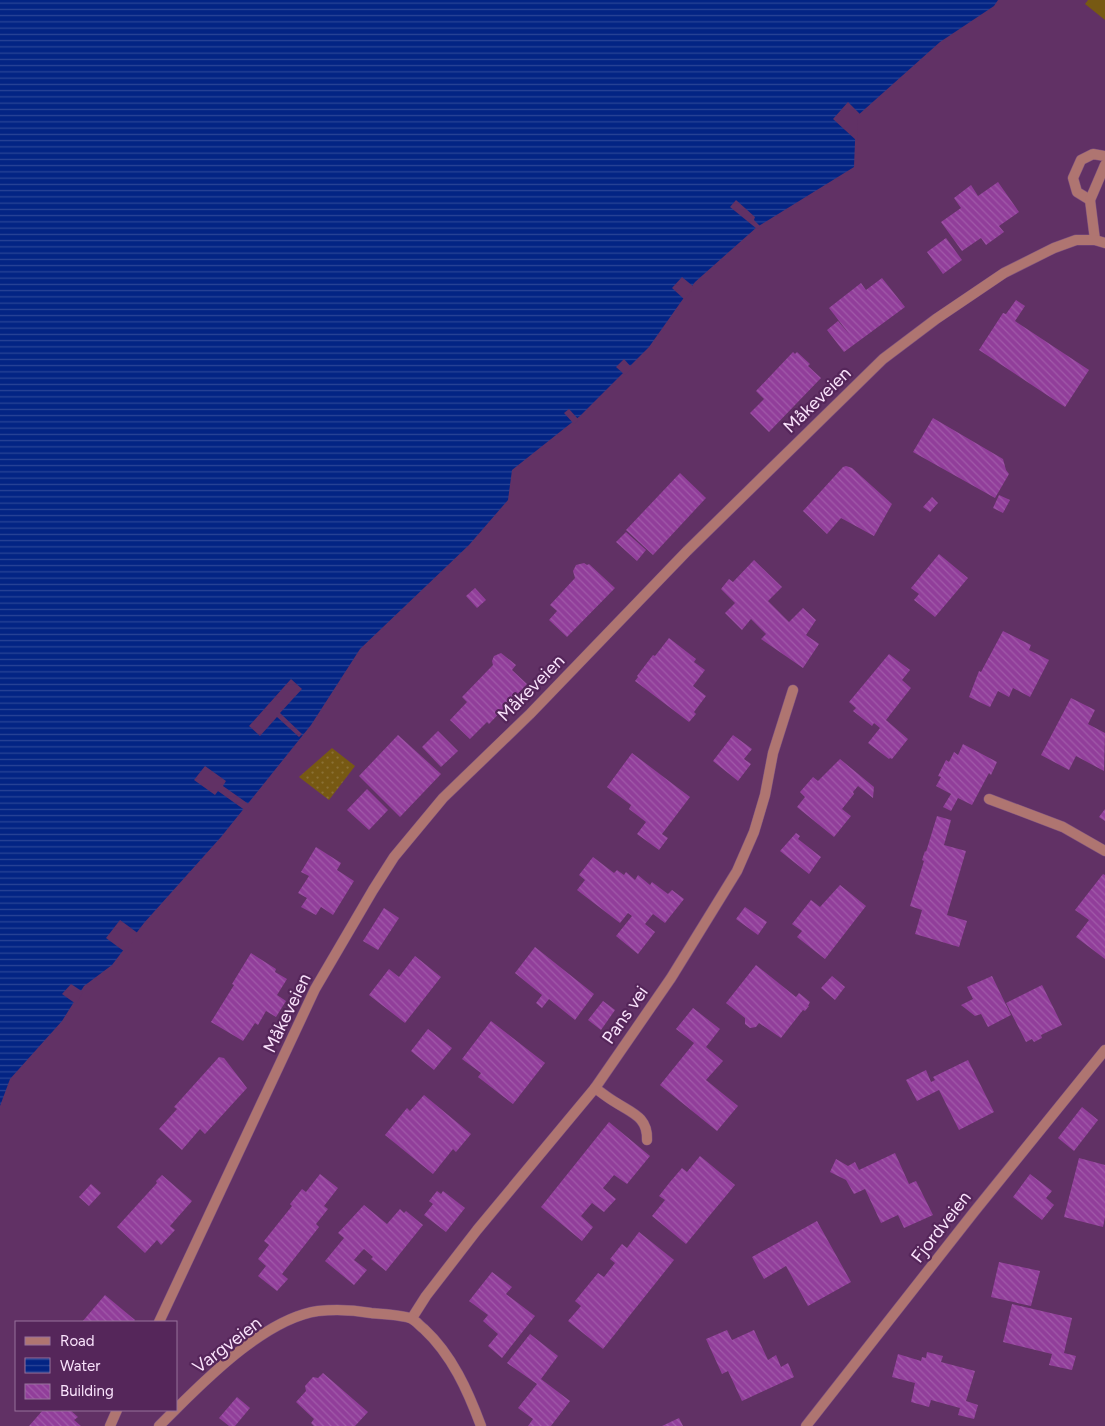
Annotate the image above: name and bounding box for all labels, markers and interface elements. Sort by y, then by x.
street label: Måkeveien [779,362,855,438]
street label: Måkeveien [493,650,569,726]
street label: Måkeveien [258,970,316,1056]
street label: Pans vei [597,982,653,1048]
street label: Fjordveien [906,1187,976,1267]
street label: Vargveien [188,1312,266,1378]
legend [15,1321,178,1411]
text: Road [60,1332,95,1350]
text: Water [60,1357,100,1375]
text: Building [60,1382,114,1400]

